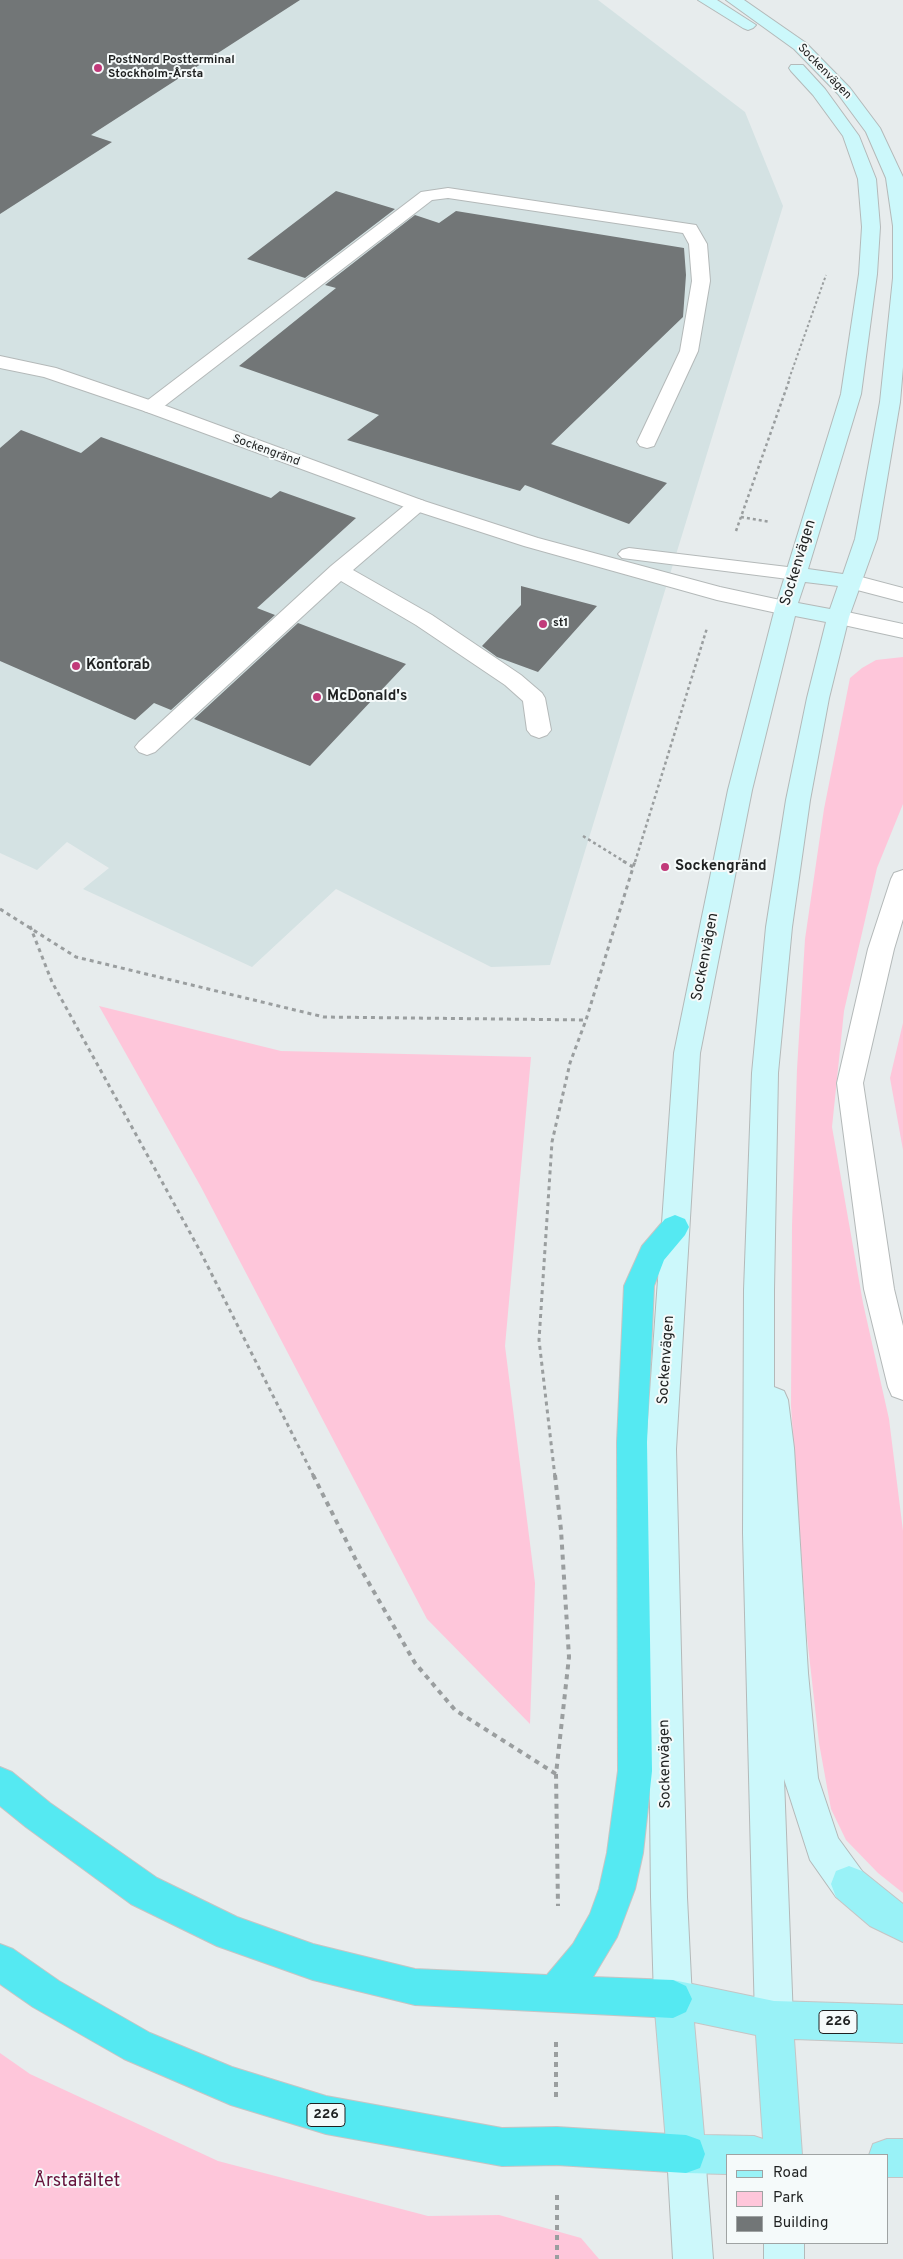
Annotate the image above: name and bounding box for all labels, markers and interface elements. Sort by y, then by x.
street label: Sockenvägen [794,41,854,103]
place label: PostNord Postterminal Stockholm-Årsta [108,54,235,82]
marker: PostNord Postterminal Stockholm-Årsta [92,62,104,74]
street label: Sockengränd [230,432,302,470]
street label: Sockenvägen [777,518,821,608]
place label: st1 [553,617,568,631]
marker: st1 [537,618,549,630]
place label: Kontorab [86,657,150,675]
marker: Kontorab [70,660,82,672]
place label: McDonald's [327,688,407,706]
marker: McDonald's [311,691,323,703]
place label: Sockengränd [675,858,767,876]
marker: Sockengränd [659,861,671,873]
street label: Sockenvägen [689,911,723,1003]
street label: Sockenvägen [655,1315,679,1405]
street label: Sockenvägen [656,1719,676,1809]
road number: 226 [819,2010,857,2034]
road number: 226 [307,2104,345,2126]
legend [726,2154,888,2244]
text: Road [773,2164,808,2183]
park label: Årstafältet [34,2171,120,2193]
text: Park [773,2189,804,2208]
text: Building [773,2214,828,2233]

